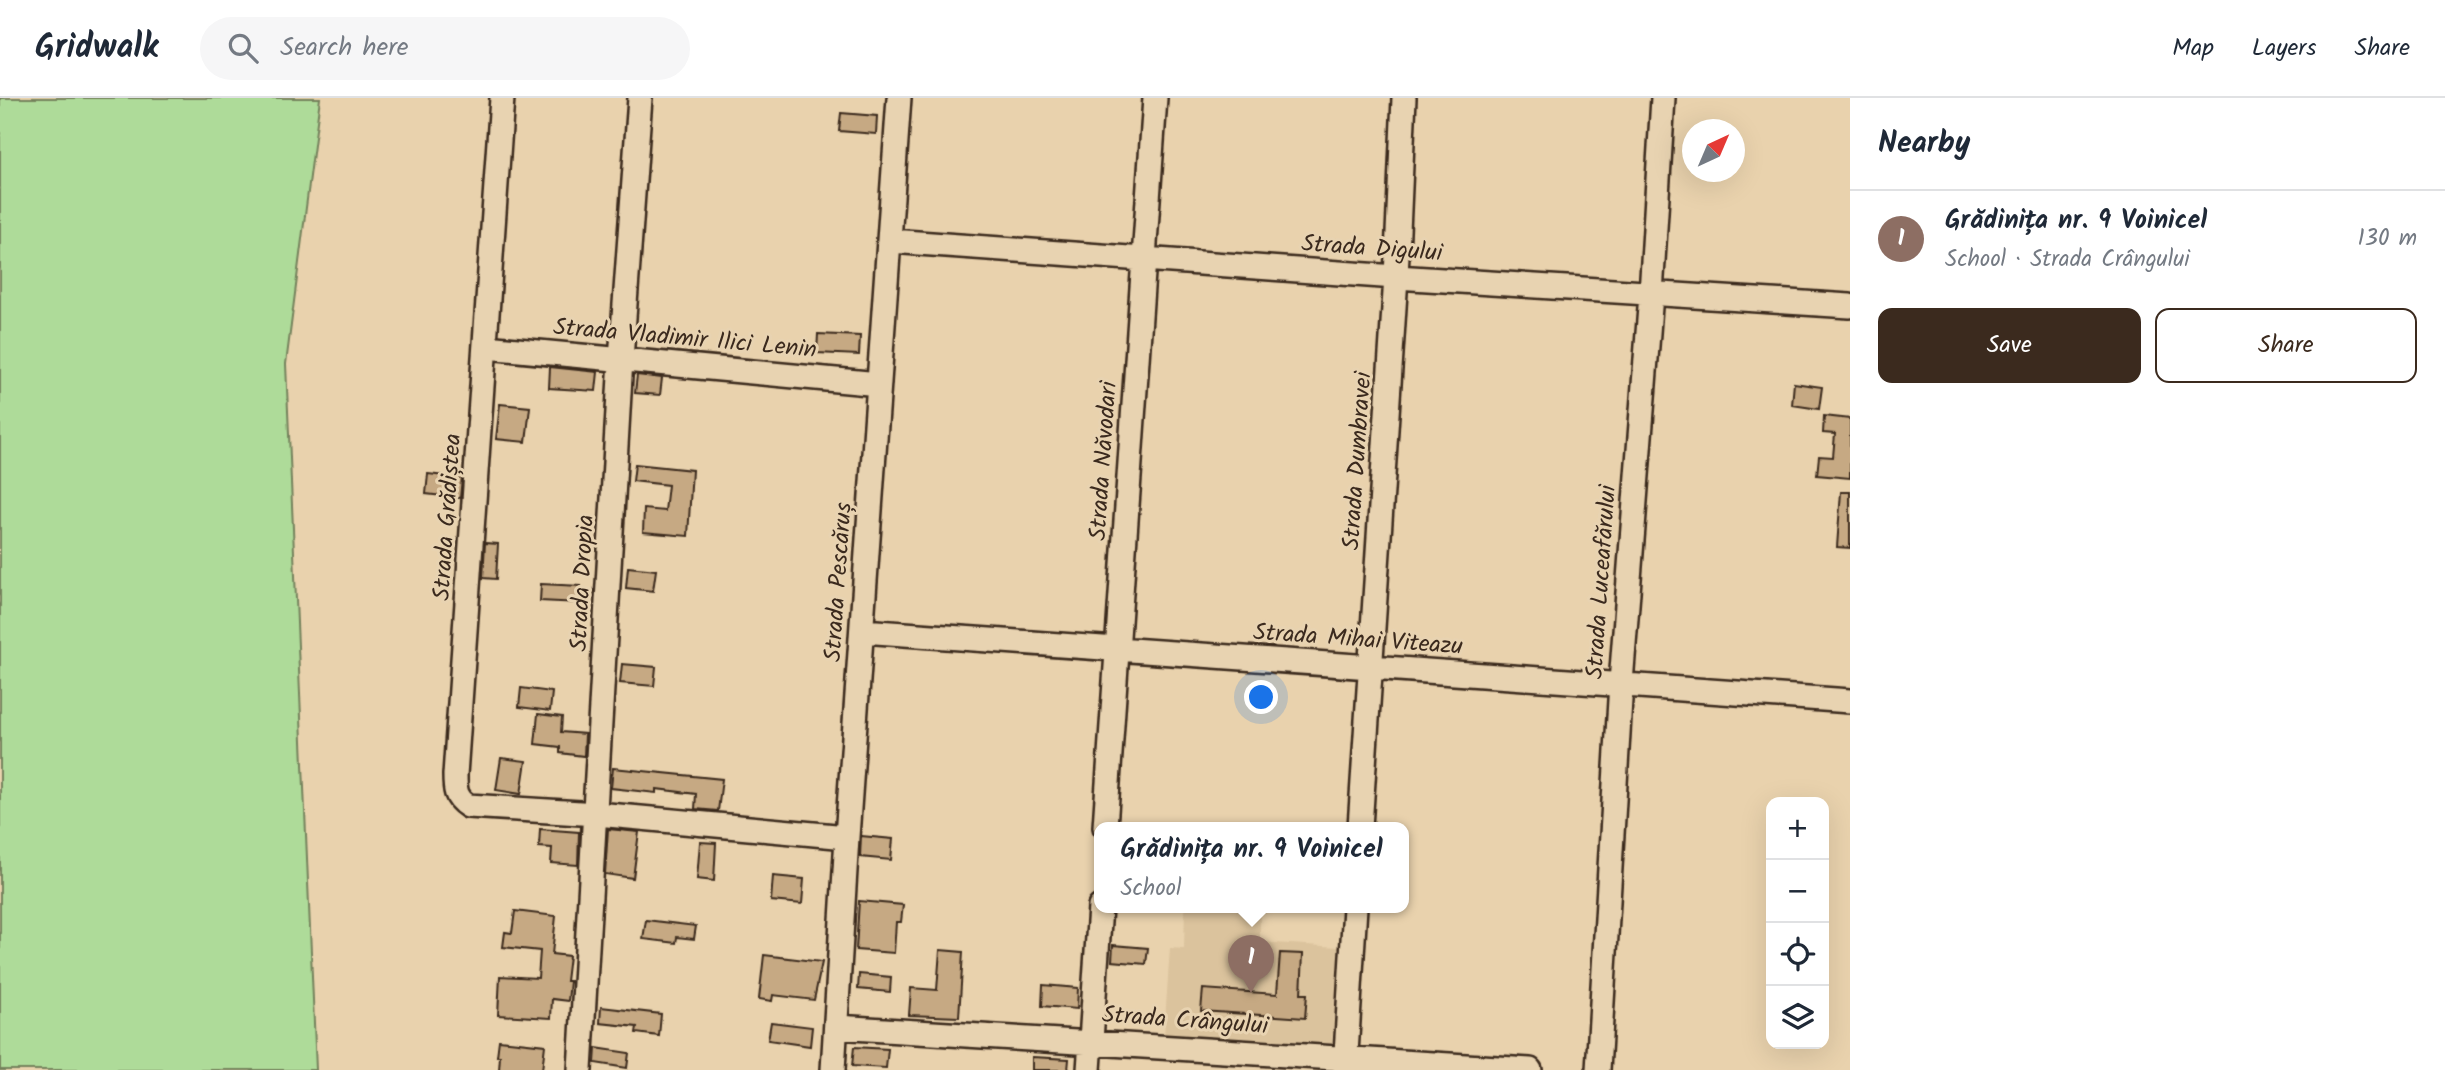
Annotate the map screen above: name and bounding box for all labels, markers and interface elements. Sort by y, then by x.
search box [200,17,690,80]
text: Gridwalk [35,22,158,75]
text: Search here [280,27,409,69]
icon: search [224,29,262,67]
text: Map [2172,29,2214,68]
text: Layers [2252,29,2316,68]
text: Share [2354,29,2410,68]
north arrow [1682,119,1745,182]
text: Nearby [1878,120,1970,168]
text: Grădinița nr. 9 Voinicel [1945,200,2207,242]
text: 1 [1898,221,1904,257]
text: 130 m [2358,221,2417,257]
street label: Strada Digului [1300,225,1445,273]
text: School · Strada Crângului [1945,242,2190,278]
street label: Strada Vladimir Ilici Lenin [552,308,818,370]
button: Save [1878,308,2141,383]
button: Share [2155,308,2417,383]
street label: Strada Dumbravei [1332,369,1384,551]
street label: Strada Năvodari [1079,379,1129,542]
street label: Strada Grădiștea [423,432,473,602]
street label: Strada Luceafărului [1576,482,1628,680]
street label: Strada Pescăruș [814,501,864,663]
street label: Strada Dropia [560,514,606,652]
street label: Strada Mihai Viteazu [1252,613,1465,667]
your location [1244,680,1278,714]
map controls [1766,797,1829,1049]
button: + [1766,797,1829,860]
popup [1094,822,1409,913]
text: Grădinița nr. 9 Voinicel [1120,829,1383,871]
button: − [1766,860,1829,923]
text: School [1120,871,1182,907]
button: locate [1766,923,1829,986]
pin: 1 [1228,935,1274,993]
button: layers [1766,986,1829,1049]
street label: Strada Crângului [1101,996,1271,1046]

